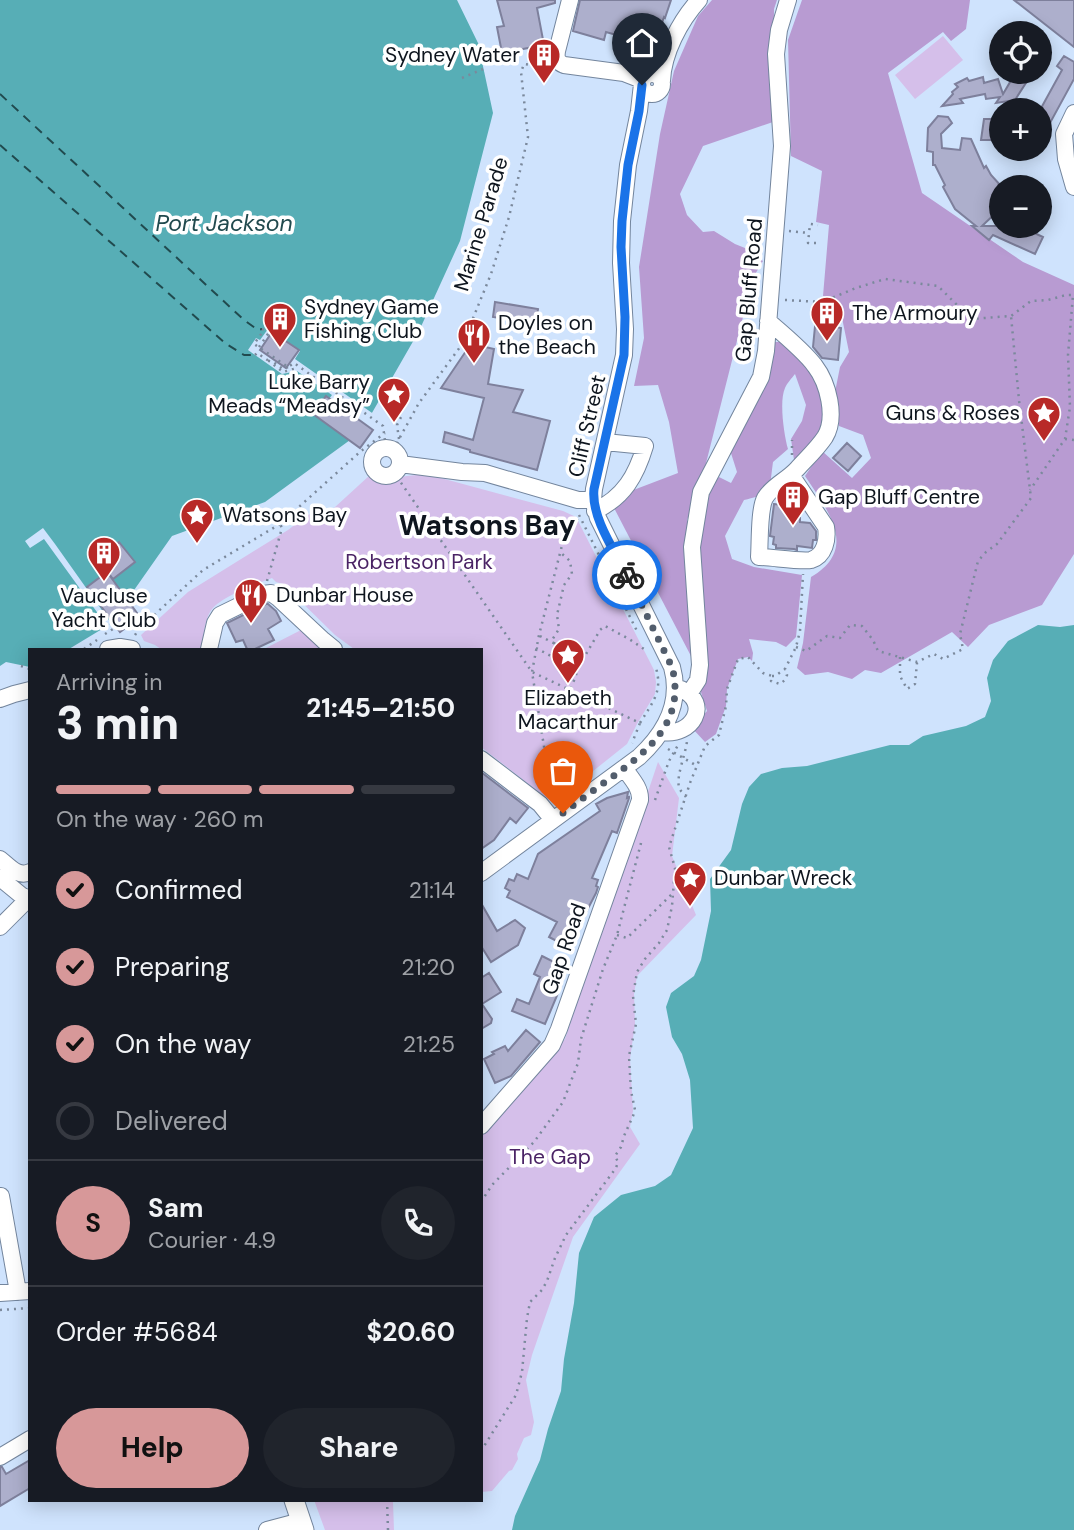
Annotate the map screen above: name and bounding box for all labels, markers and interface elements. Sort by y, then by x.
pin [612,13,672,85]
map controls [989,21,1052,238]
button: locate [989,21,1052,84]
icon: home [623,24,661,62]
building icon: Sydney Water [525,36,563,85]
place label: Sydney Water [385,41,520,69]
button: + [989,98,1052,161]
street label: Marine Parade [447,153,515,294]
button: − [989,175,1052,238]
water label: Port Jackson [155,208,293,238]
street label: Gap Bluff Road [729,217,769,363]
place label: Sydney Game Fishing Club [304,293,439,345]
building icon: The Armoury [808,294,846,343]
place label: The Armoury [852,299,978,327]
building icon: Sydney Game Fishing Club [261,300,299,349]
place label: Doyles on the Beach [498,309,596,361]
restaurant icon: Doyles on the Beach [455,316,493,365]
place label: Luke Barry Meads “Meadsy” [208,368,370,420]
street label: Cliff Street [562,372,612,480]
place icon: Luke Barry Meads “Meadsy” [375,375,413,424]
place icon: Guns & Roses [1025,394,1063,443]
place label: Guns & Roses [886,399,1020,427]
building icon: Gap Bluff Centre [774,478,812,527]
place label: Gap Bluff Centre [818,483,980,511]
place icon: Watsons Bay [178,496,216,545]
place label: Watsons Bay [222,501,348,529]
district label: Watsons Bay [399,507,575,544]
building icon: Vaucluse Yacht Club [85,534,123,583]
courier [592,540,662,610]
park label: Robertson Park [345,548,493,576]
icon: bike [608,556,646,594]
restaurant icon: Dunbar House [232,576,270,625]
place label: Dunbar House [276,581,414,609]
place label: Vaucluse Yacht Club [52,582,156,634]
place icon: Elizabeth Macarthur [549,636,587,685]
text: Arriving in [56,667,162,697]
place label: Elizabeth Macarthur [518,684,618,736]
text: 21:45–21:50 [306,691,455,725]
text: 3 min [56,693,179,753]
pin [533,741,593,813]
icon: bag [544,752,582,790]
text: On the way · 260 m [56,804,263,834]
place icon: Dunbar Wreck [671,859,709,908]
place label: Dunbar Wreck [714,864,853,892]
icon: check [56,871,94,909]
text: Confirmed [115,873,242,907]
text: 21:14 [409,875,455,905]
street label: Gap Road [535,900,593,998]
icon: check [56,948,94,986]
text: Preparing [115,950,230,984]
text: 21:20 [401,952,455,982]
icon: check [56,1025,94,1063]
text: On the way [115,1027,251,1061]
text: 21:25 [403,1029,455,1059]
text: Delivered [115,1104,228,1138]
park label: The Gap [509,1143,591,1171]
button: phone [381,1186,455,1260]
text: Sam [148,1191,203,1225]
text: S [85,1206,101,1240]
text: Courier · 4.9 [148,1225,276,1255]
text: Order #5684 [56,1315,218,1349]
text: $20.60 [367,1315,455,1349]
button: Help [56,1408,249,1488]
button: Share [263,1408,455,1488]

